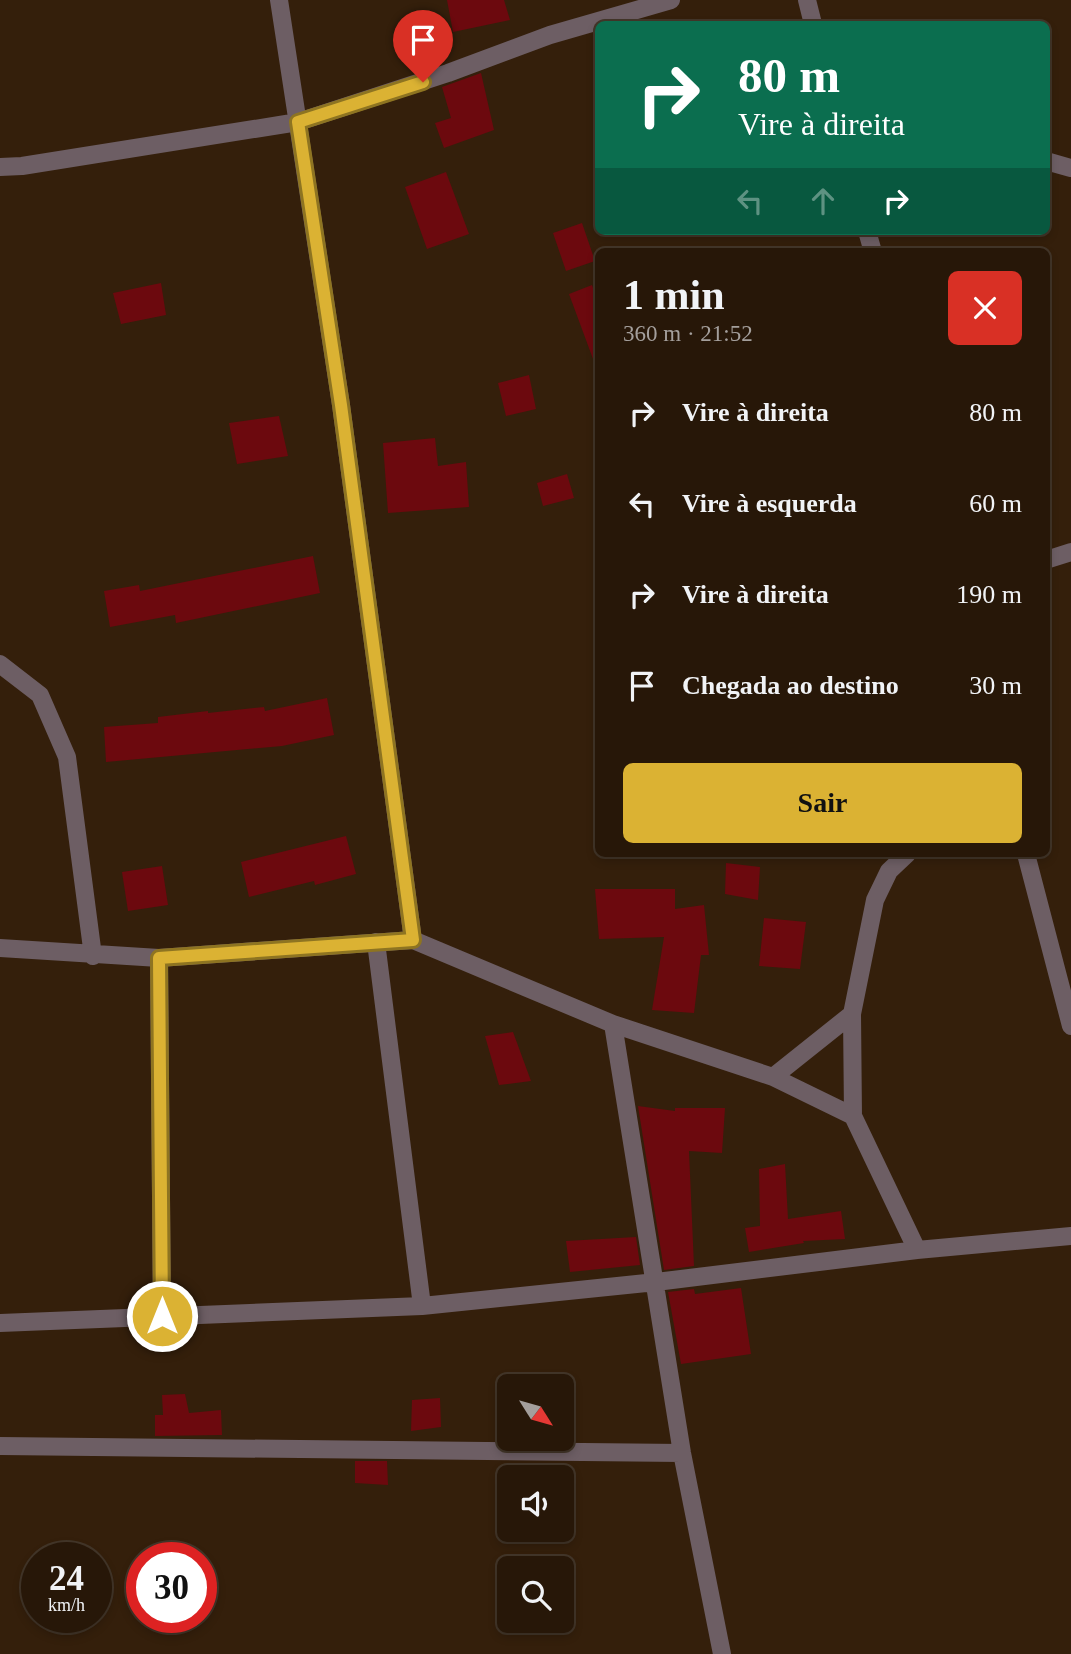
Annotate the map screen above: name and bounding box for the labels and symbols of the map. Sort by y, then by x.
pin [393,10,453,82]
position arrow [125,1279,199,1353]
north arrow [497,1374,574,1451]
speed limit sign: 30 [126,1542,217,1633]

